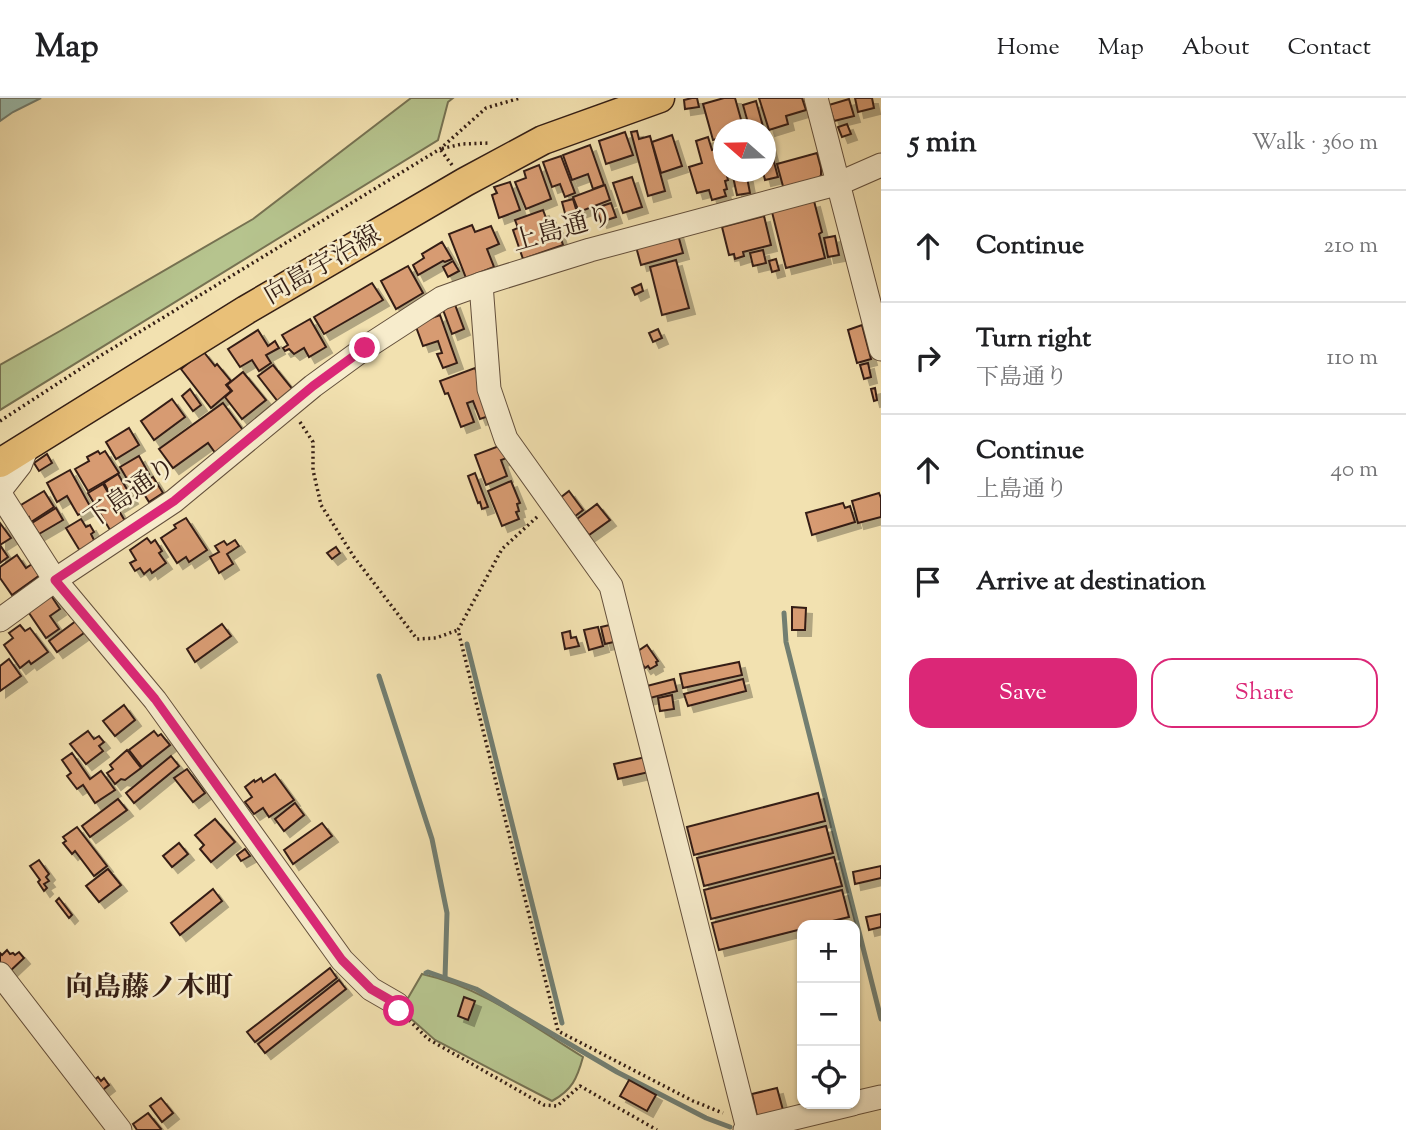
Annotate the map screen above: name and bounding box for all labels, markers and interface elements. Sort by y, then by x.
text: Map [35,24,99,72]
text: Home [997,31,1060,65]
text: Map [1098,31,1144,65]
text: About [1182,31,1249,65]
text: Contact [1287,31,1371,65]
north arrow [713,119,776,182]
text: 5 min [909,122,977,165]
text: Walk · 360 m [1252,127,1378,160]
street label: 上島通り [508,198,618,262]
street label: 向島宇治線 [257,217,389,315]
icon: ahead [909,227,947,265]
text: Continue [976,228,1084,265]
text: 210 m [1324,230,1378,263]
text: Turn right [976,321,1091,358]
route end [349,332,380,363]
icon: right [909,339,947,377]
text: 110 m [1327,342,1378,375]
text: 下島通り [976,362,1068,395]
text: Continue [976,433,1084,470]
street label: 下島通り [78,449,184,539]
icon: ahead [909,451,947,489]
text: 40 m [1331,454,1378,487]
text: 上島通り [976,474,1068,507]
icon: arrive [909,563,947,601]
text: Arrive at destination [976,564,1206,601]
button: Save [909,658,1137,728]
button: Share [1151,658,1378,728]
map controls [797,920,860,1109]
button: + [797,920,860,983]
district label: 向島藤ノ木町 [65,969,233,1009]
button: − [797,983,860,1046]
route start [383,995,414,1026]
button: locate [797,1046,860,1109]

